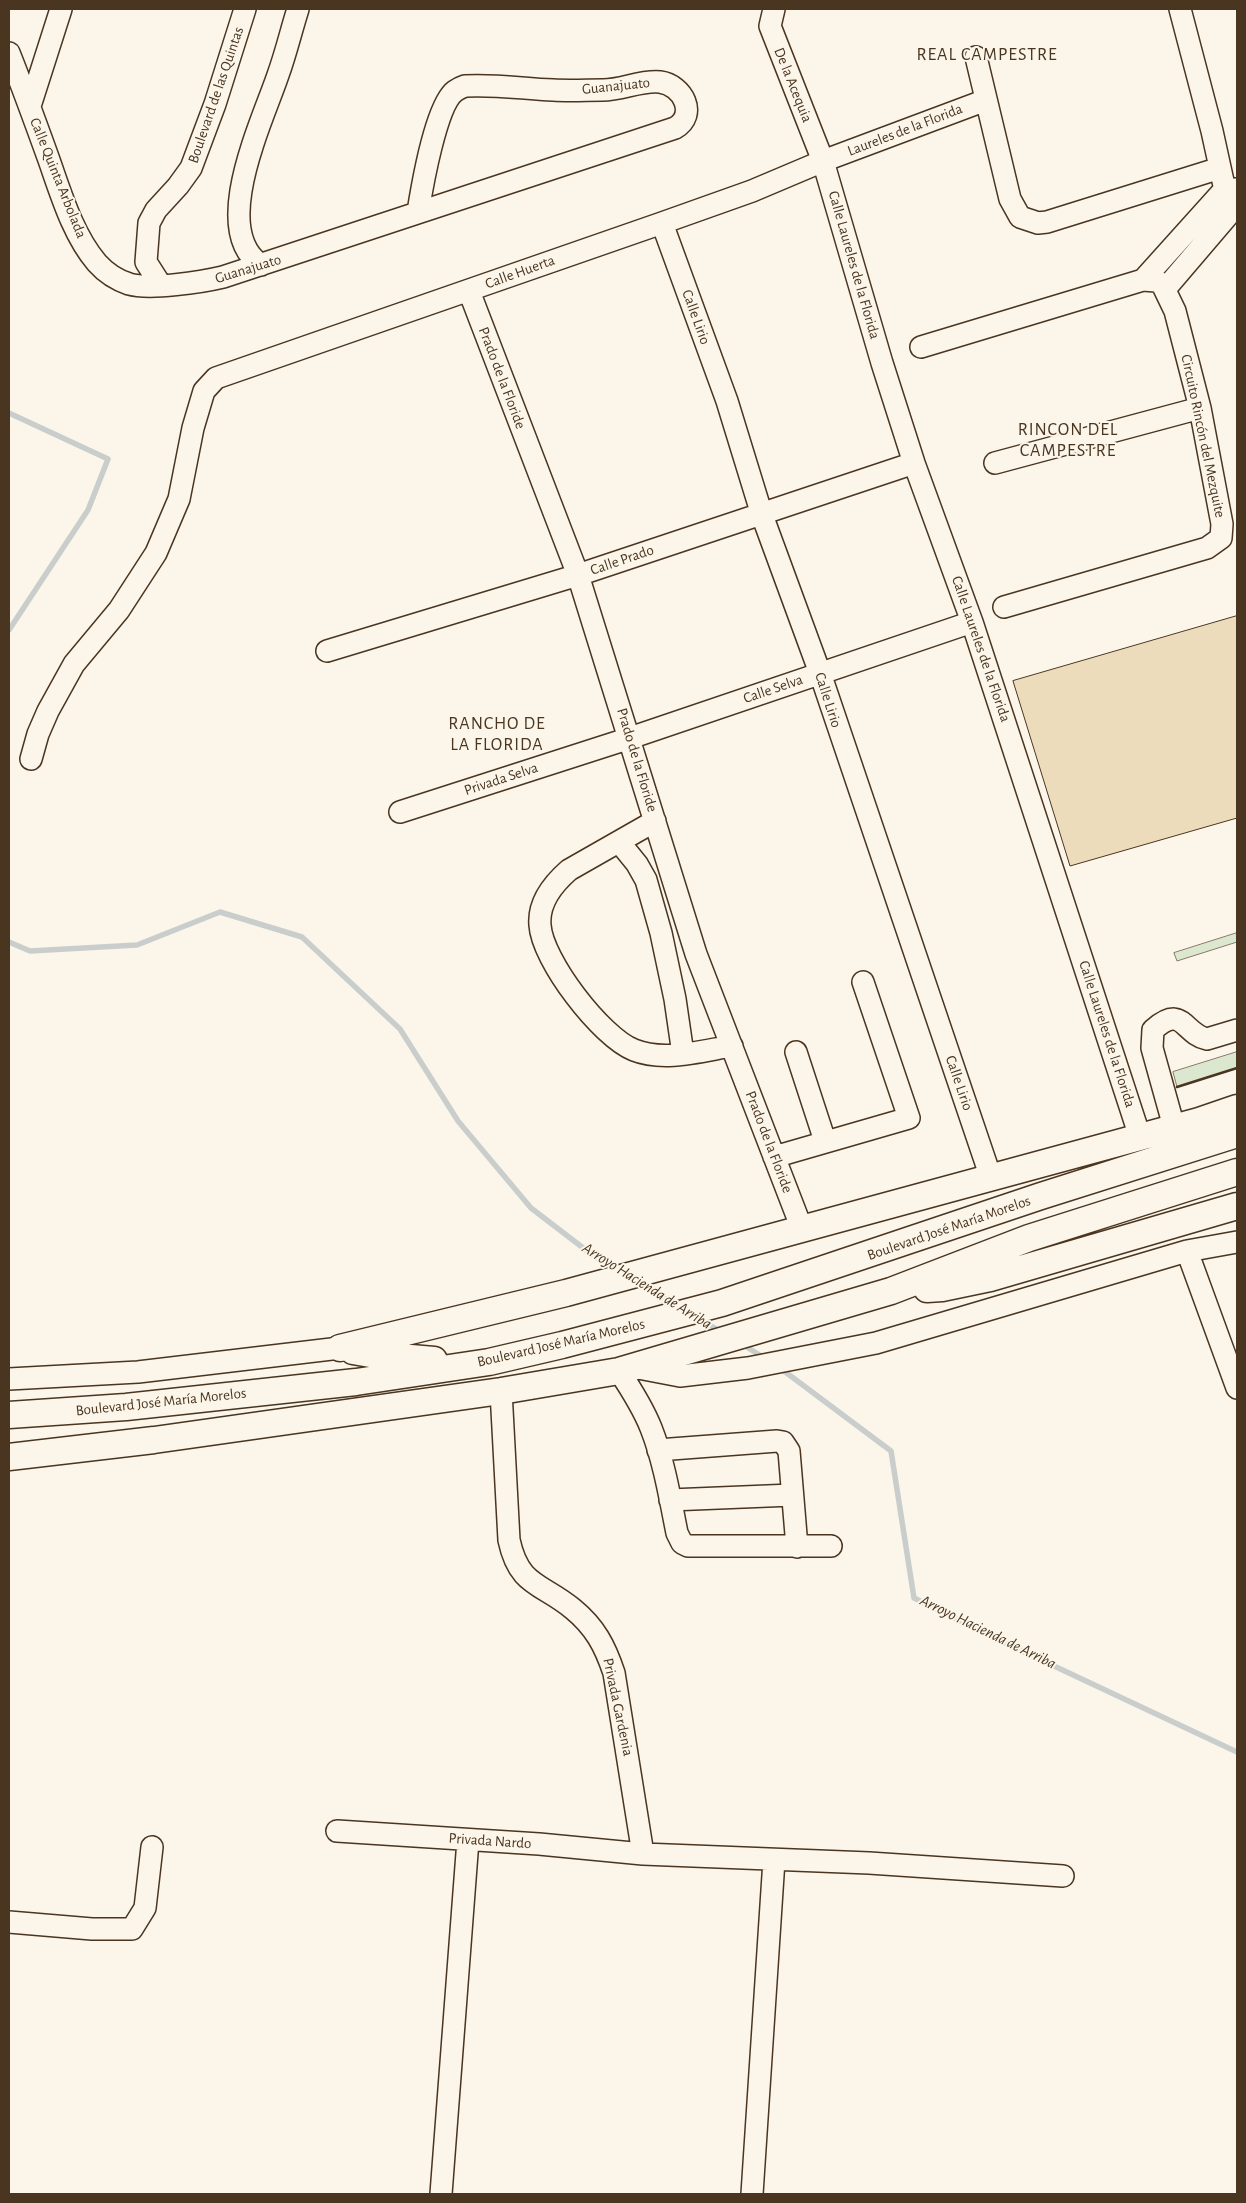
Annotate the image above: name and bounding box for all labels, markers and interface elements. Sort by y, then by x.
street label: Boulevard de las Quintas [184,24,248,166]
district label: REAL CAMPESTRE [915,44,1059,66]
street label: De la Acequia [770,45,816,125]
street label: Guanajuato [581,73,651,99]
street label: Laureles de la Florida [845,100,965,160]
street label: Calle Quinta Arbolada [26,115,90,241]
street label: Calle Laureles de la Florida [824,189,884,341]
street label: Guanajuato [213,250,283,288]
street label: Calle Huerta [483,251,557,293]
street label: Calle Lirio [678,287,714,347]
street label: Prado de la Floride [474,325,530,431]
street label: Circuito Rincón del Mezquite [1177,353,1229,519]
district label: RINCON DEL CAMPESTRE [1016,419,1120,462]
street label: Calle Prado [588,541,656,579]
street label: Calle Laureles de la Florida [948,574,1014,724]
street label: Calle Selva [741,670,805,708]
street label: Calle Lirio [811,670,845,730]
street label: Prado de la Floride [613,706,661,814]
district label: RANCHO DE LA FLORIDA [447,713,547,756]
street label: Privada Selva [462,759,540,799]
street label: Calle Laureles de la Florida [1075,958,1139,1110]
street label: Calle Lirio [941,1053,977,1113]
street label: Prado de la Floride [741,1089,797,1195]
street label: Boulevard José María Morelos [865,1192,1033,1264]
water label: Arroyo Hacienda de Arriba [579,1238,715,1334]
street label: Boulevard José María Morelos [475,1315,647,1371]
street label: Boulevard José María Morelos [75,1384,247,1420]
water label: Arroyo Hacienda de Arriba [917,1591,1059,1673]
street label: Privada Gardenia [599,1656,637,1758]
street label: Privada Nardo [448,1829,532,1853]

